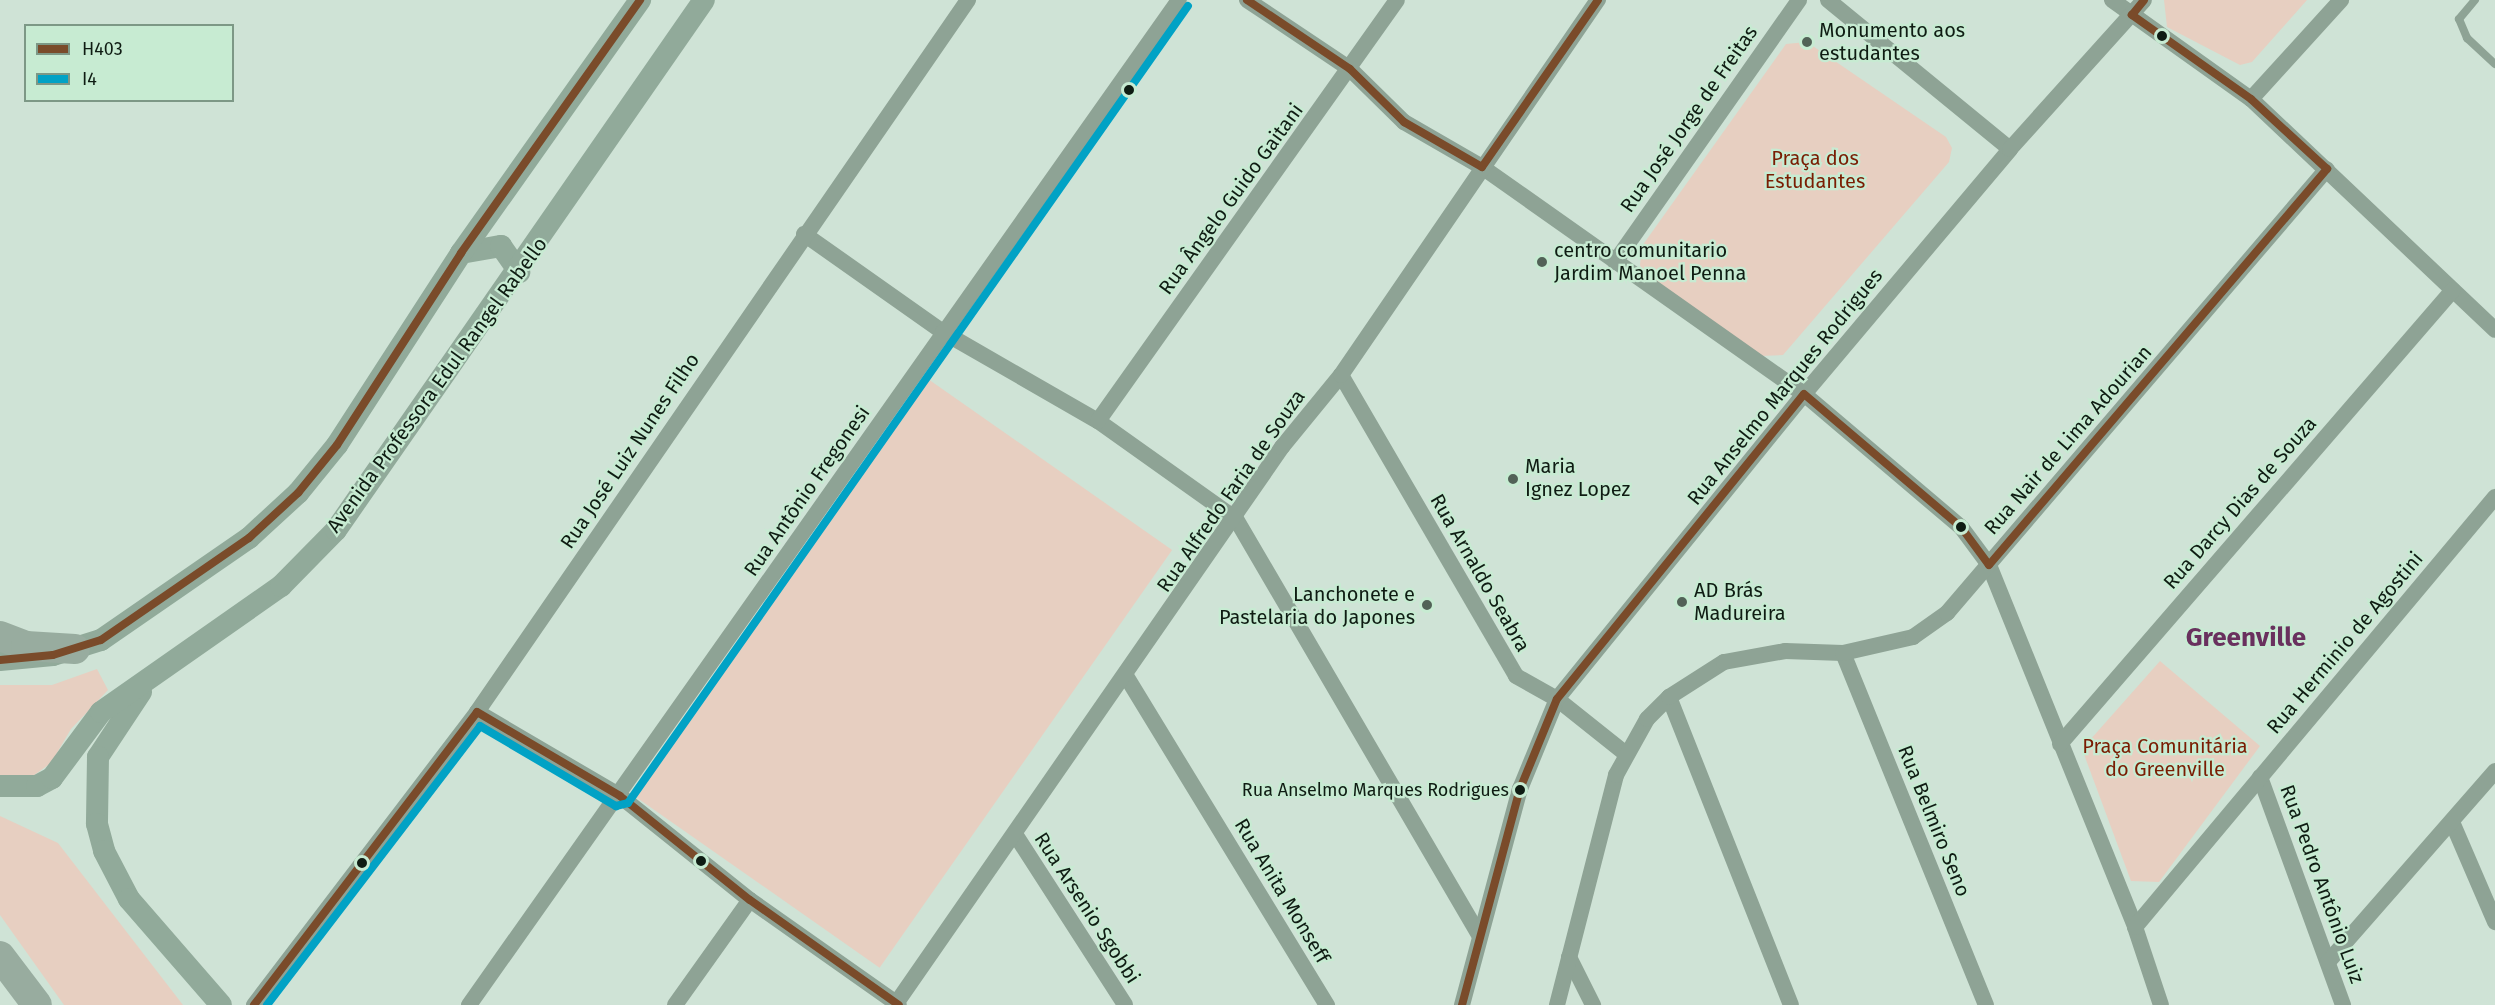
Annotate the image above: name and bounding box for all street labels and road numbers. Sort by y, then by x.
street label: Rua José Jorge de Freitas [1615,21,1763,217]
street label: Rua Ângelo Guido Gaitani [1154,99,1308,299]
street label: Avenida Professora Edul Rangel Rabello [322,233,552,537]
street label: Rua Anselmo Marques Rodrigues [1682,264,1888,510]
street label: Rua Nair de Lima Adourian [1979,340,2157,540]
street label: Rua José Luiz Nunes Filho [556,349,704,553]
street label: Rua Alfredo Faria de Souza [1152,385,1310,597]
street label: Rua Antônio Fregonesi [739,401,875,581]
street label: Rua Darcy Dias de Souza [2159,412,2321,594]
street label: Rua Arnaldo Seabra [1425,490,1535,656]
street label: Rua Herminio de Agostini [2262,547,2428,739]
street label: Rua Belmiro Seno [1893,742,1975,900]
street label: Rua Pedro Antônio Luiz [2275,781,2369,987]
street label: Rua Anita Monseff [1229,814,1335,968]
street label: Rua Arsenio Sgobbi [1029,828,1145,988]

